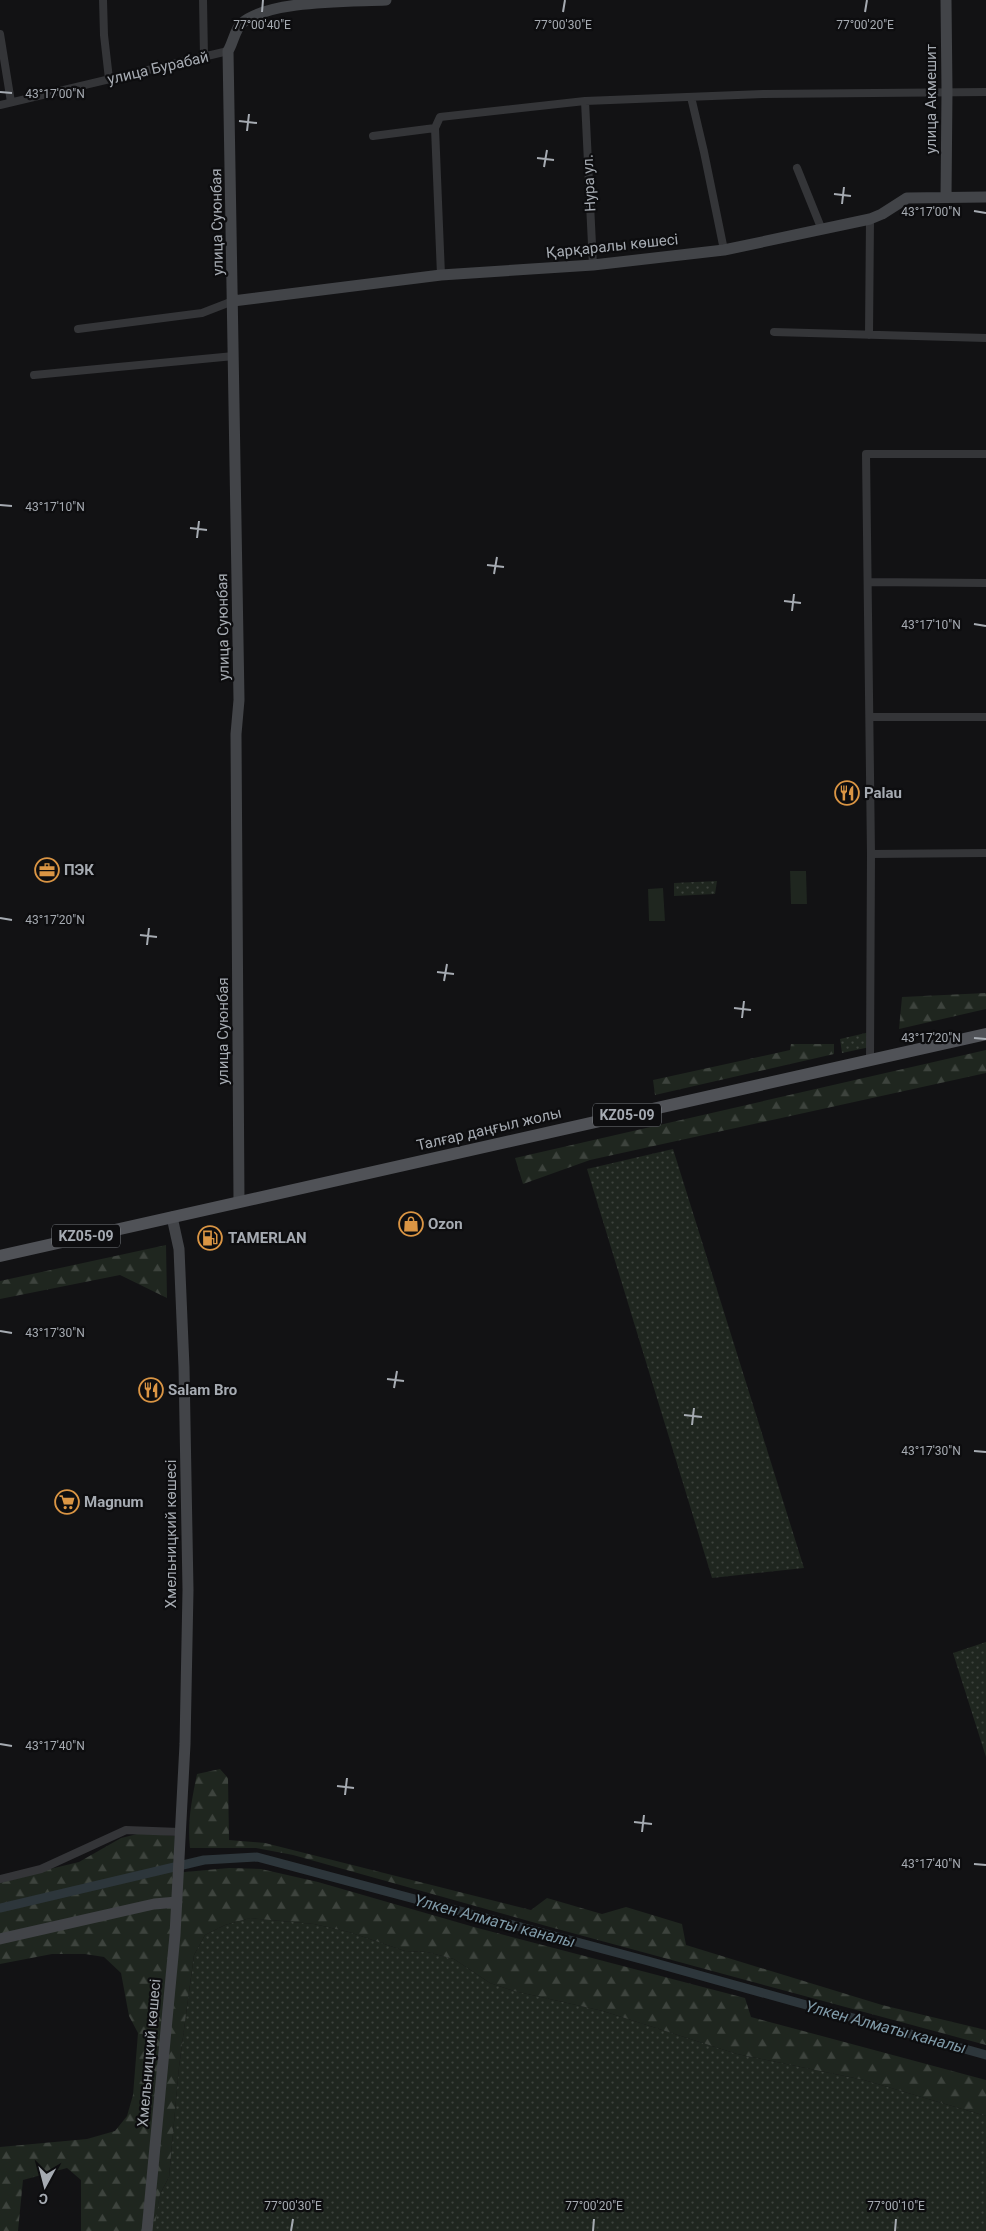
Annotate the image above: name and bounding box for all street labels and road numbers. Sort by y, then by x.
street label: улица Акмешит [922,44,940,154]
street label: улица Бурабай [106,48,210,88]
street label: Нура ул. [579,154,599,212]
street label: улица Суюнбая [207,168,227,276]
street label: Қарқаралы көшесі [545,230,679,262]
street label: улица Суюнбая [213,573,233,681]
street label: улица Суюнбая [214,977,232,1085]
street label: Талғар даңғыл жолы [415,1104,563,1154]
road number: KZ05-09 [593,1104,661,1126]
road number: KZ05-09 [52,1224,120,1248]
street label: Хмельницкий көшесі [162,1460,180,1608]
street label: Хмельницкий көшесі [134,1978,164,2128]

